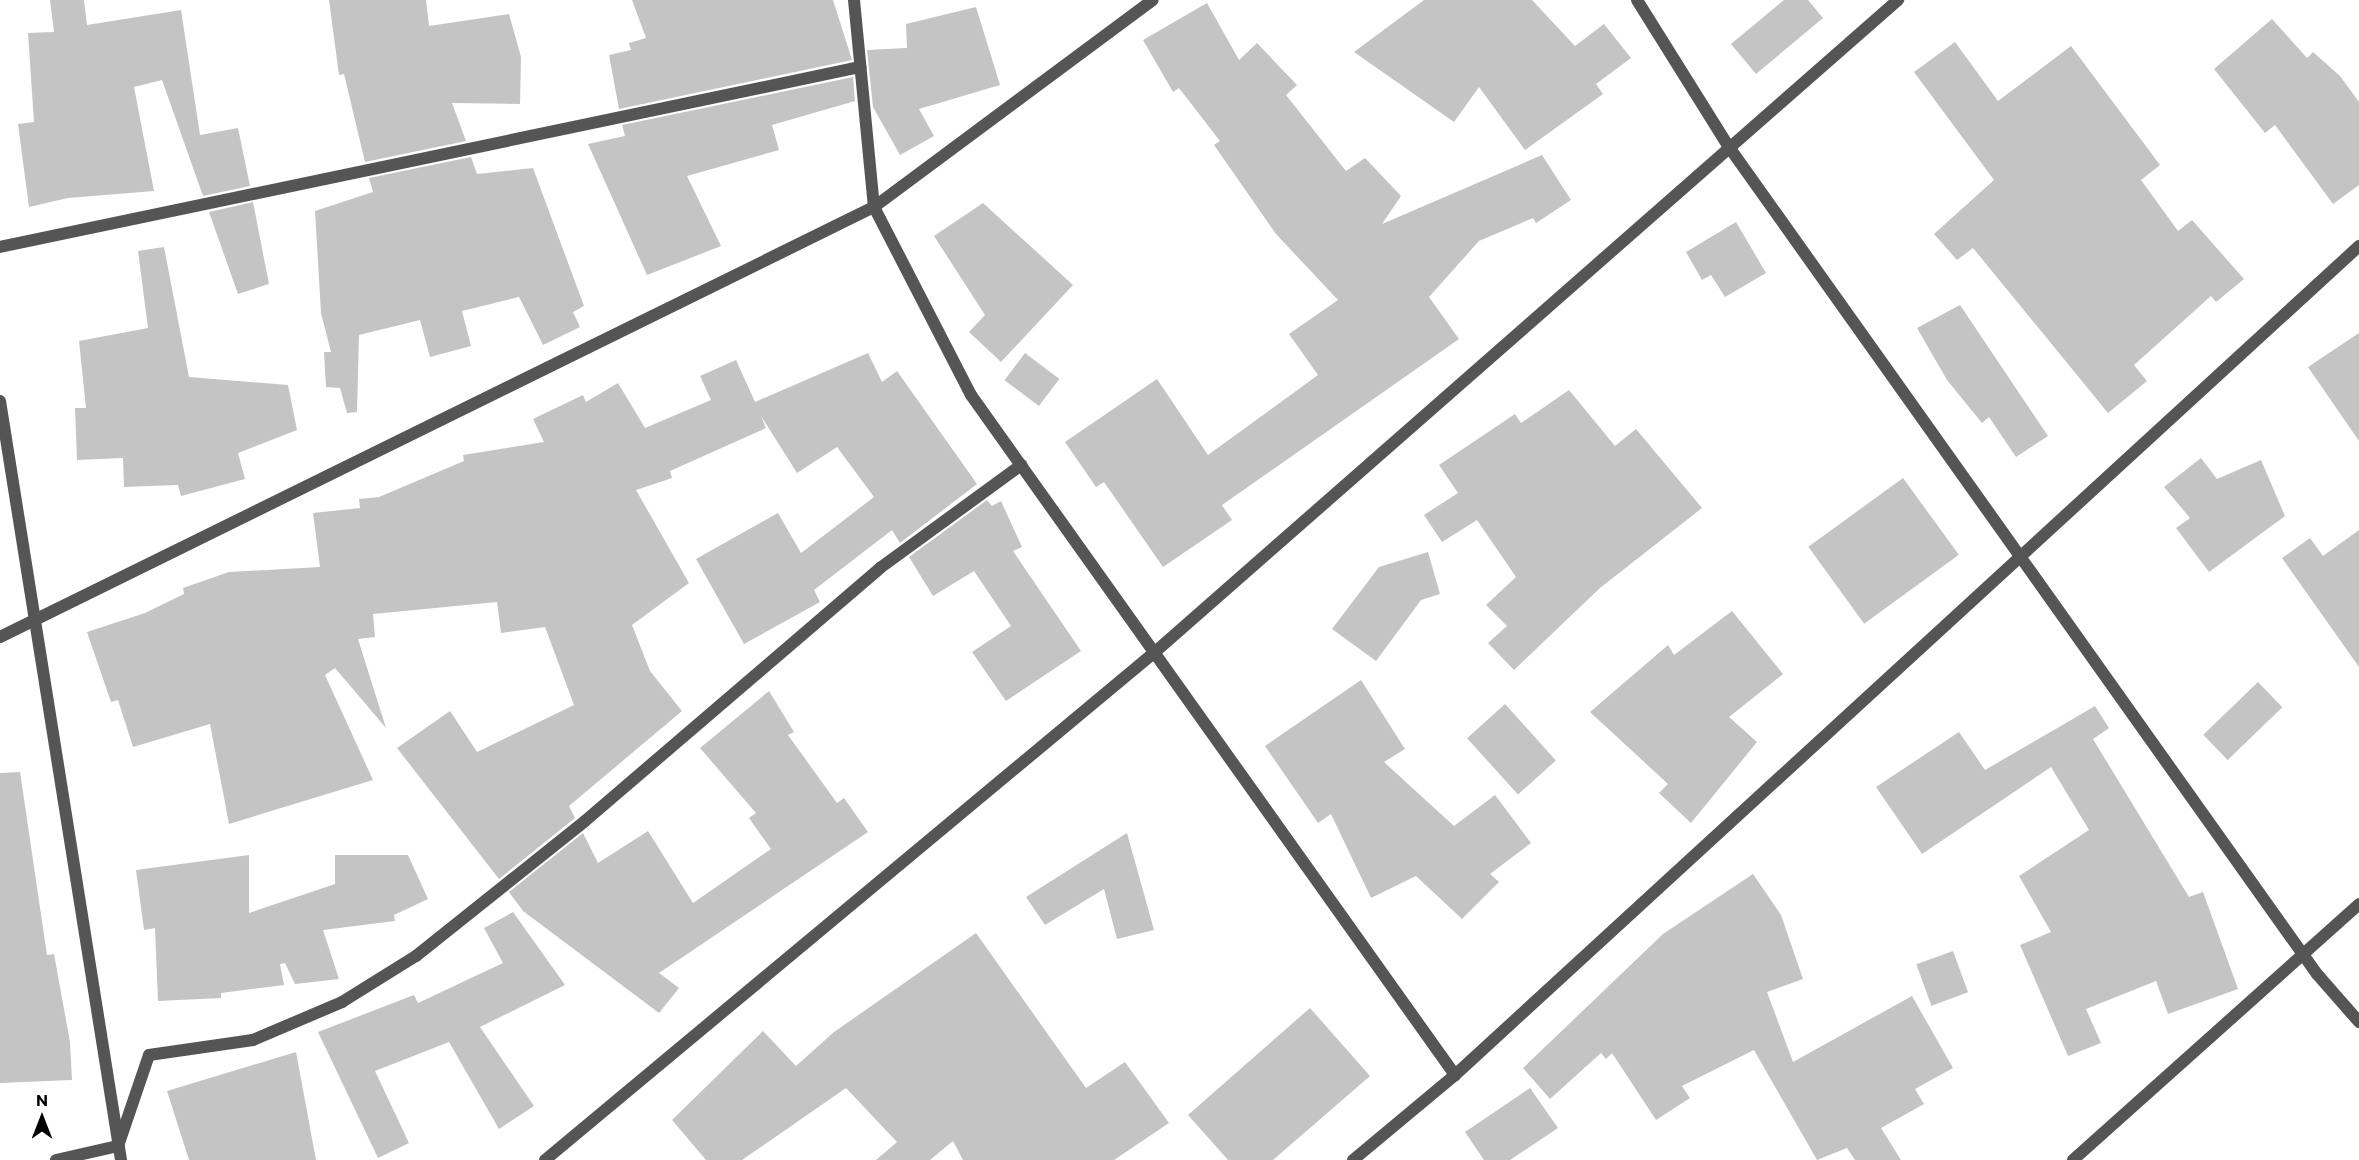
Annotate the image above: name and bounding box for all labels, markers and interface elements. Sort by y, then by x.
north arrow [12,1088,72,1148]
text: N [36,1090,48,1109]

